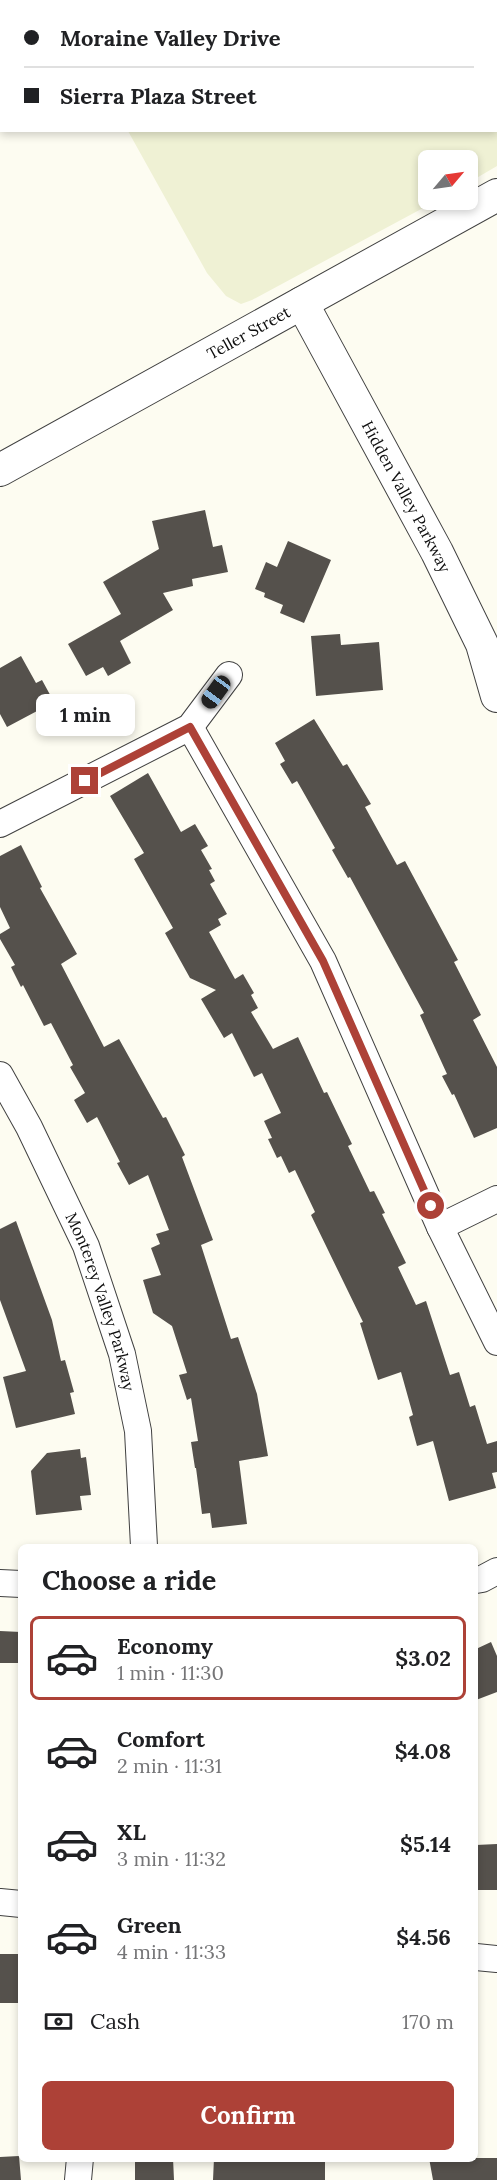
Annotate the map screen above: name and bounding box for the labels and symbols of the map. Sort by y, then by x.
north arrow [418,150,478,210]
street label: Teller Street [203,301,294,364]
street label: Hidden Valley Parkway [358,417,456,576]
car [198,672,234,712]
callout: 1 min [36,694,134,736]
route end [71,767,98,794]
route start [417,1192,444,1219]
street label: Monterey Valley Parkway [61,1209,140,1393]

